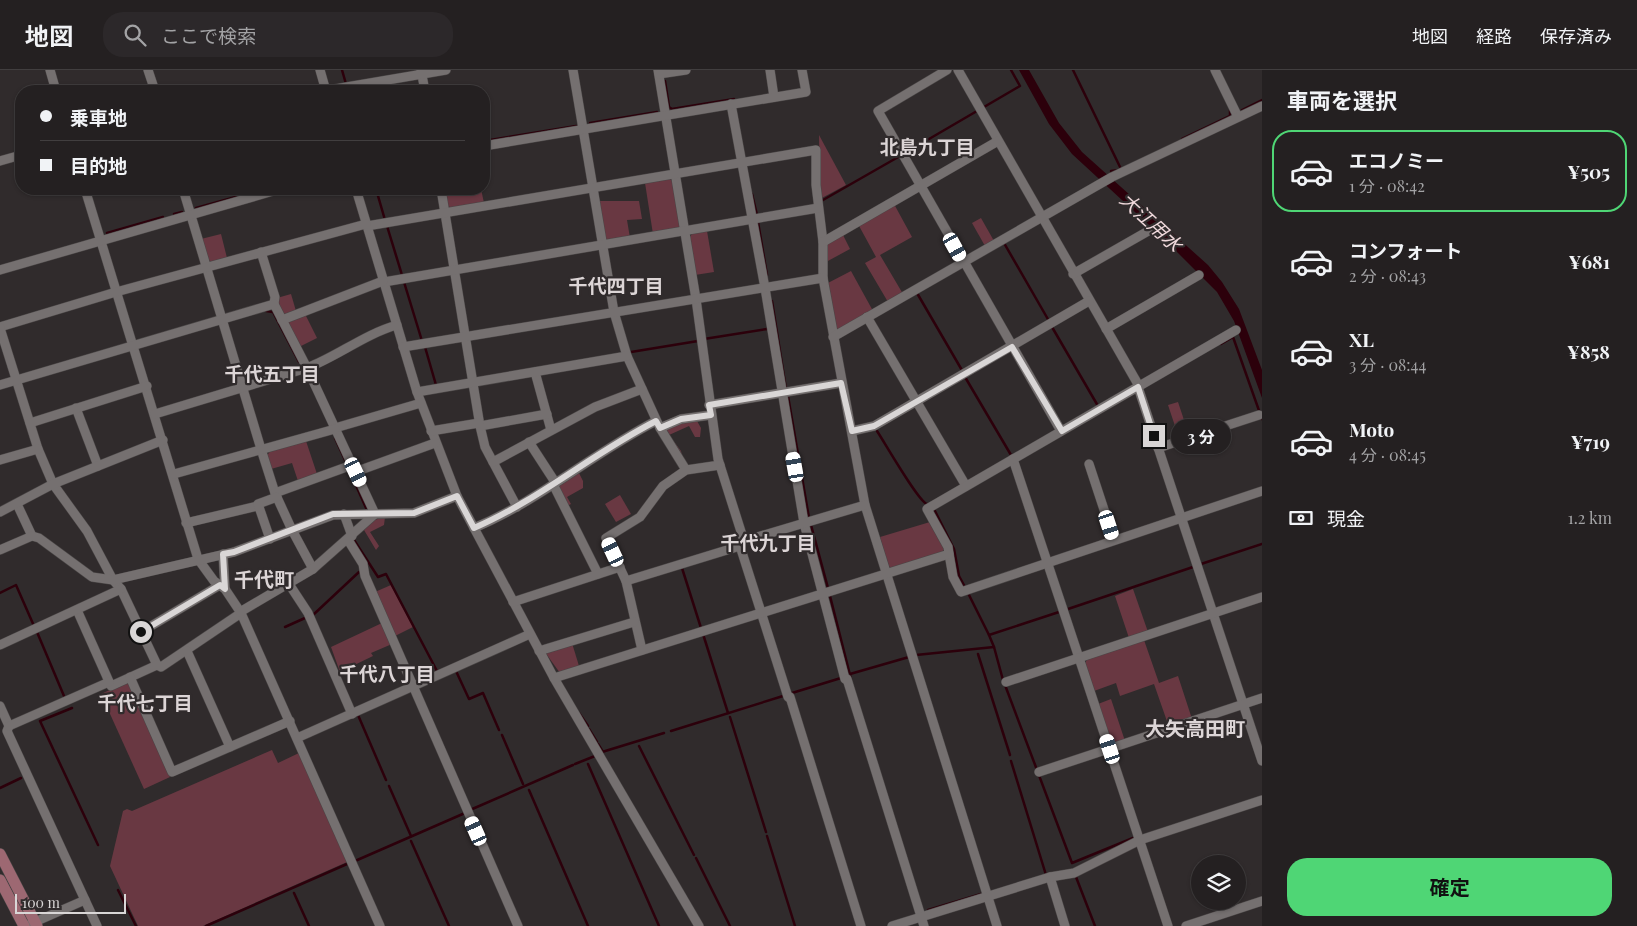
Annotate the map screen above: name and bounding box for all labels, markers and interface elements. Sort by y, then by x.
search box [103,12,453,57]
text: 地図 [25,19,73,51]
icon: search [121,21,149,49]
text: ここで検索 [161,22,256,48]
text: 地図 [1412,24,1448,48]
text: 経路 [1476,24,1512,48]
text: 保存済み [1540,24,1612,48]
text: 車両を選択 [1287,85,1397,115]
text: 乗車地 [70,104,127,130]
district label: 北島九丁目 [879,133,975,159]
text: エコノミー [1349,147,1444,173]
icon: car [1289,149,1334,194]
text: 目的地 [70,152,127,178]
text: ¥505 [1567,158,1610,184]
text: 1 分 · 08:42 [1349,175,1425,196]
water label: 大江用水 [1115,186,1190,258]
car [941,230,968,264]
text: コンフォート [1349,237,1462,263]
icon: car [1289,239,1334,284]
text: ¥681 [1569,248,1610,274]
text: 2 分 · 08:43 [1349,265,1426,286]
district label: 千代四丁目 [568,272,664,298]
text: XL [1349,326,1374,352]
icon: car [1289,329,1334,374]
text: ¥858 [1567,338,1610,364]
text: 3 分 · 08:44 [1349,354,1426,375]
district label: 千代五丁目 [224,360,320,386]
text: Moto [1349,416,1394,442]
callout: 3 分 [1172,418,1232,454]
icon: car [1289,419,1334,464]
route end [1143,425,1165,447]
text: 3 分 [1187,426,1215,447]
text: ¥719 [1571,428,1610,454]
text: 4 分 · 08:45 [1349,444,1426,465]
car [785,451,804,483]
car [342,455,369,489]
icon: cash [1287,504,1315,532]
text: 現金 [1327,505,1365,531]
text: 1.2 km [1568,507,1612,528]
car [1097,508,1120,542]
district label: 千代九丁目 [720,529,816,555]
car [599,535,626,569]
district label: 千代町 [234,565,294,592]
route start [130,621,152,643]
district label: 千代八丁目 [339,660,435,686]
district label: 千代七丁目 [97,689,193,715]
district label: 大矢高田町 [1145,714,1245,741]
car [1098,732,1121,766]
car [463,814,488,848]
map controls [1191,855,1246,910]
button: layers [1191,855,1246,910]
button: 確定 [1287,858,1612,916]
scale bar [15,891,126,914]
text: 100 m [22,893,60,912]

